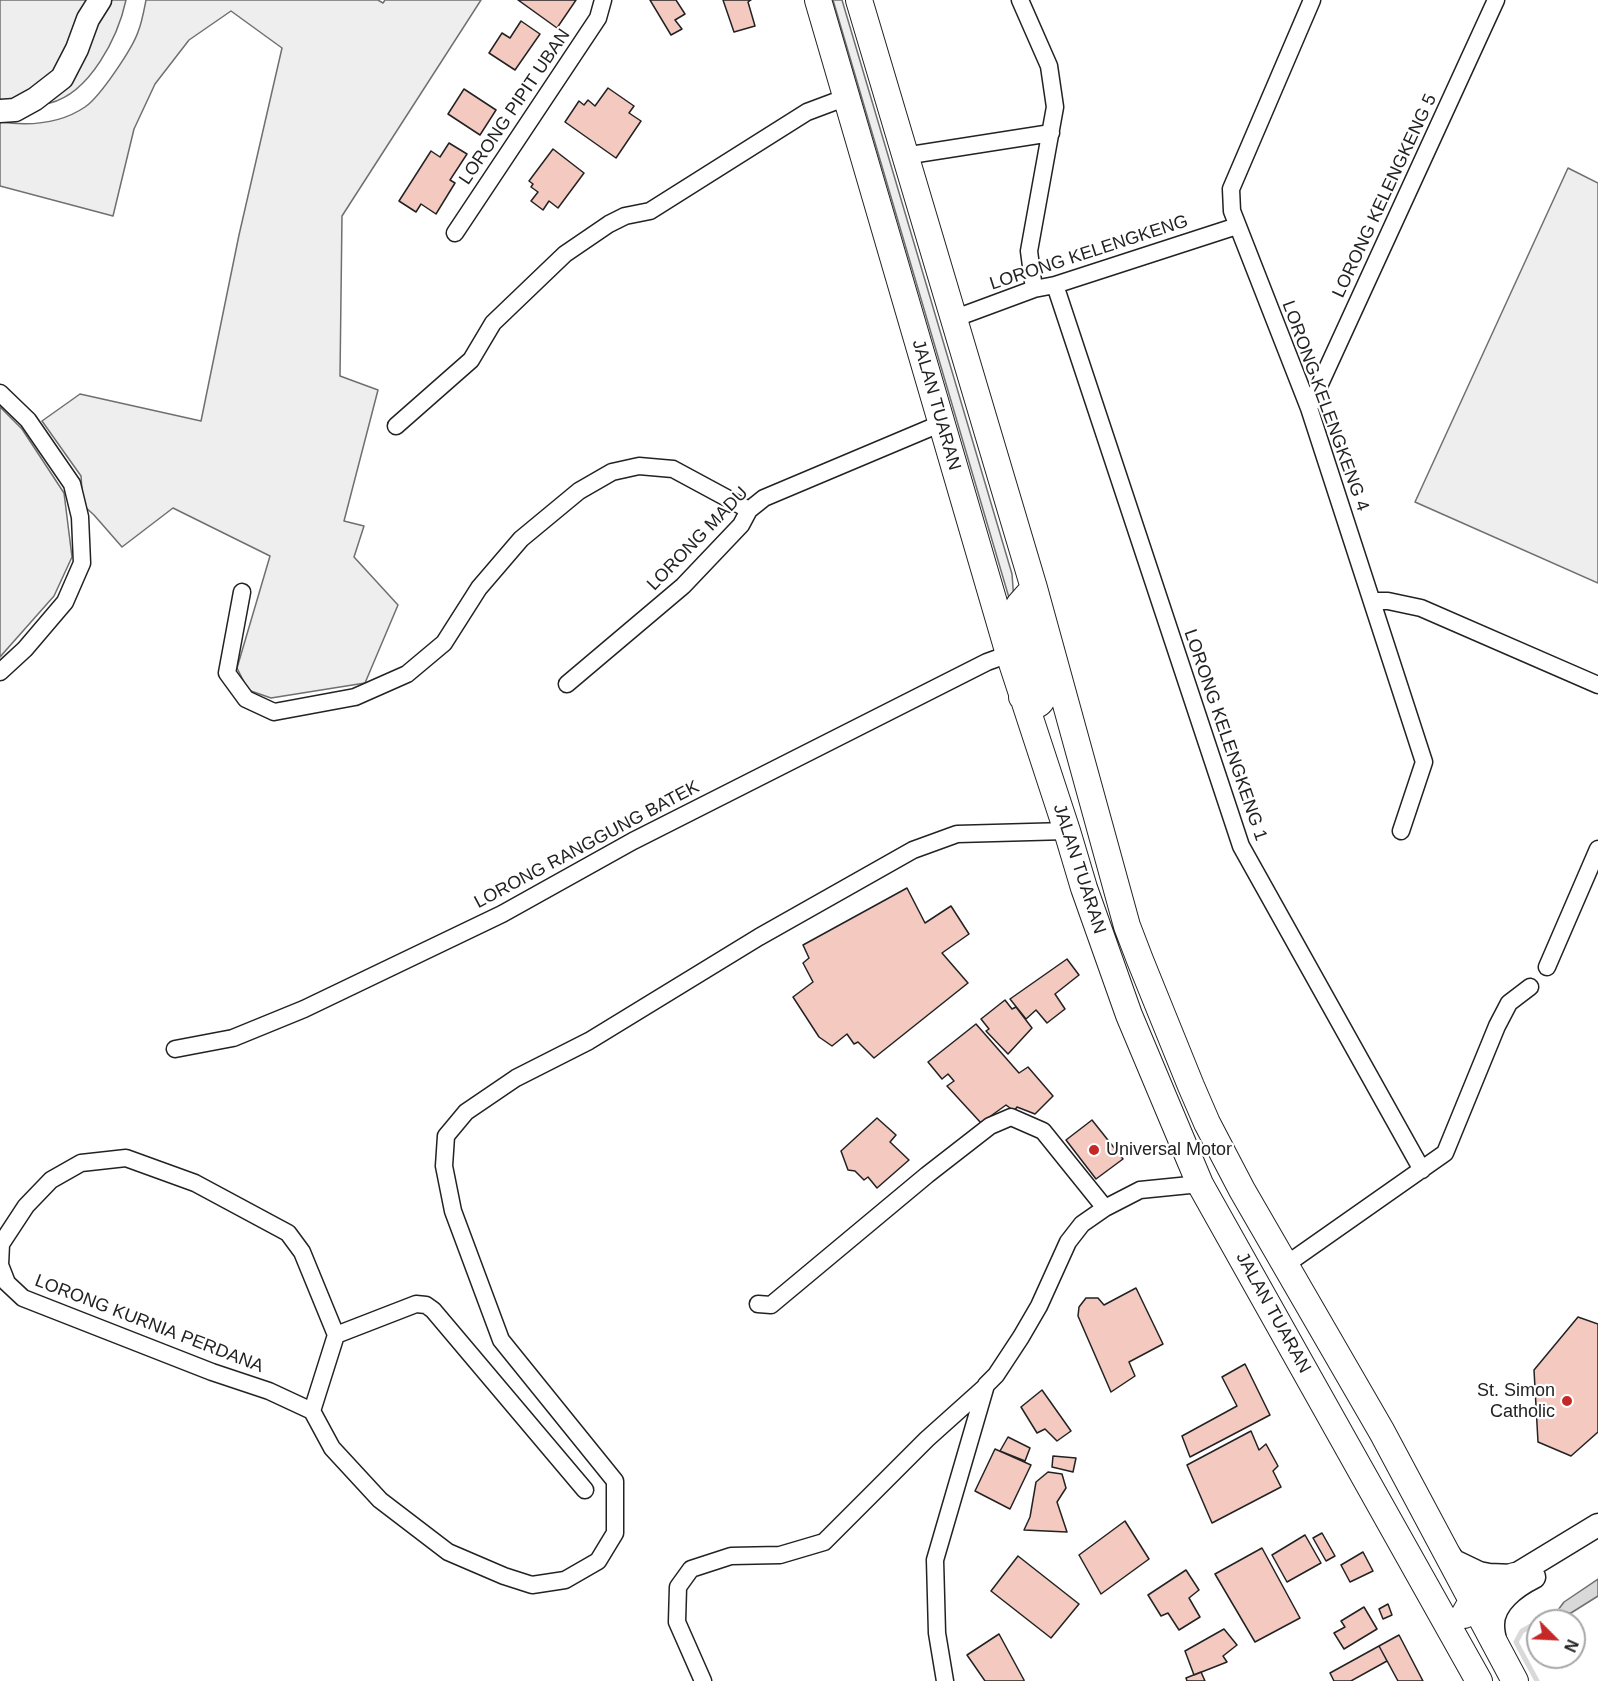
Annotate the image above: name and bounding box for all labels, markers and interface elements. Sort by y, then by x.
street label: LORONG PIPIT UBAN [455,25,575,189]
street label: LORONG KELENGKENG 5 [1328,91,1442,301]
street label: LORONG KELENGKENG [987,211,1191,295]
street label: LORONG KELENGKENG 4 [1277,298,1373,514]
street label: JALAN TUARAN [907,337,965,473]
street label: LORONG MADU [643,483,753,595]
street label: LORONG KELENGKENG 1 [1179,627,1271,843]
street label: LORONG RANGGUNG BATEK [471,776,703,914]
street label: JALAN TUARAN [1048,801,1110,937]
place label: Universal Motor [1106,1139,1232,1161]
marker: Universal Motor [1087,1143,1101,1157]
street label: JALAN TUARAN [1231,1249,1315,1377]
street label: LORONG KURNIA PERDANA [32,1270,266,1378]
place label: St. Simon Catholic [1477,1380,1555,1422]
marker: St. Simon Catholic [1560,1394,1574,1408]
north arrow [1526,1609,1586,1669]
text: N [1561,1637,1581,1654]

